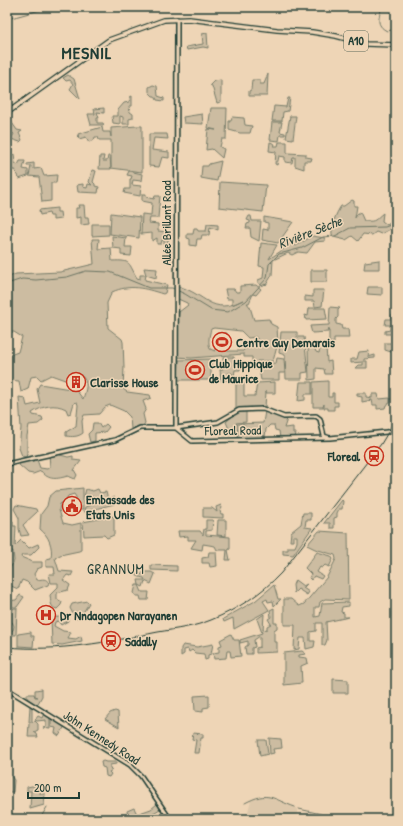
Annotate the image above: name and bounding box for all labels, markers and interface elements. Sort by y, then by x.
road number: A10 [344,31,368,51]
district label: MESNIL [62,41,112,64]
street label: Allée Brillant Road [157,180,175,266]
water label: Rivière Sèche [275,210,346,252]
sports icon: Centre Guy Demarais [211,331,233,353]
place label: Centre Guy Demarais [236,333,335,352]
place label: Club Hippique de Maurice [209,354,273,387]
sports icon: Club Hippique de Maurice [184,359,206,381]
building icon: Clarisse House [65,371,87,393]
place label: Clarisse House [90,373,159,391]
street label: Floreal Road [204,421,261,440]
station icon: Floreal [363,445,385,467]
place label: Floreal [327,447,361,465]
place label: Embassade des Etats Unis [86,490,155,523]
public building icon: Embassade des Etats Unis [61,495,83,517]
district label: GRANNUM [87,559,145,578]
hospital icon: Dr Nndagopen Narayanen [35,604,57,626]
place label: Dr Nndagopen Narayanen [60,606,178,625]
station icon: Sadally [100,630,122,652]
place label: Sadally [125,632,158,651]
street label: John Kennedy Road [60,705,144,769]
scale bar [28,774,79,800]
text: 200 m [34,779,61,796]

